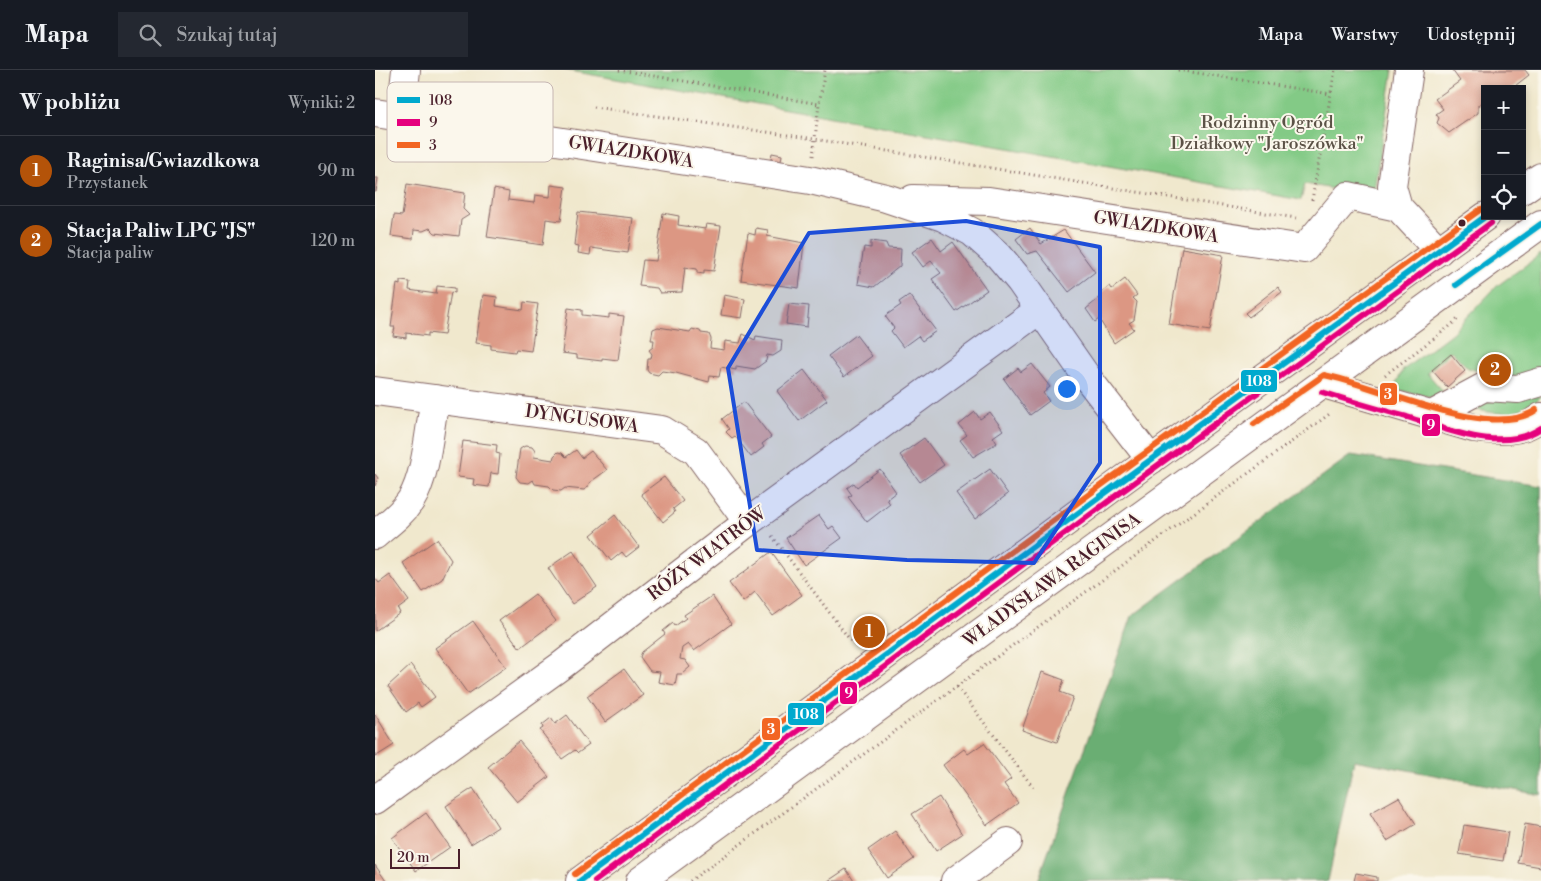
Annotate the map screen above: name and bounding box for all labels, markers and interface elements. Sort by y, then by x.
search box [118,12,468,57]
text: Mapa [25,20,88,50]
icon: search [136,21,164,49]
text: Szukaj tutaj [176,23,278,47]
text: Mapa [1259,23,1303,46]
text: Warstwy [1331,23,1399,46]
text: Udostępnij [1427,23,1516,46]
legend [387,82,553,162]
map controls [1481,85,1526,220]
button: + [1481,85,1526,130]
text: W pobliżu [20,90,120,116]
text: 108 [429,92,452,110]
text: Wyniki: 2 [289,93,355,113]
park label: Rodzinny Ogród Działkowy "Jaroszówka" [1170,111,1364,155]
text: 9 [429,114,437,132]
button: − [1481,130,1526,175]
street label: GWIAZDKOWA [567,131,696,173]
text: 3 [429,137,437,155]
text: Raginisa/Gwiazdkowa [67,149,260,173]
text: 1 [32,161,40,181]
text: 90 m [317,161,355,181]
text: Przystanek [67,173,147,193]
button: locate [1481,175,1526,220]
street label: GWIAZDKOWA [1092,206,1221,248]
unlabelled marker [1457,218,1467,228]
text: Stacja Paliw LPG "JS" [67,219,255,243]
text: 2 [31,231,41,251]
text: 120 m [311,231,355,251]
text: Stacja paliw [67,243,153,263]
pin: 2 [1479,351,1511,389]
line badge: 108 [1240,369,1278,393]
text: 108 [1246,373,1272,391]
your location [1054,376,1080,402]
line badge: 3 [1379,382,1398,406]
text: 3 [1384,386,1392,404]
street label: DYNGUSOWA [524,400,641,438]
line badge: 9 [1421,413,1441,437]
text: 9 [1427,417,1436,435]
street label: RÓŻY WIATRÓW [643,501,771,606]
street label: WŁADYSŁAWA RAGINISA [958,507,1146,653]
pin: 1 [853,613,885,651]
line badge: 9 [839,681,858,705]
text: 9 [845,685,854,703]
line badge: 108 [787,702,825,726]
text: 108 [793,706,819,724]
line badge: 3 [761,717,781,741]
text: 3 [767,721,775,739]
scale bar [390,846,460,869]
text: 20 m [397,849,429,867]

